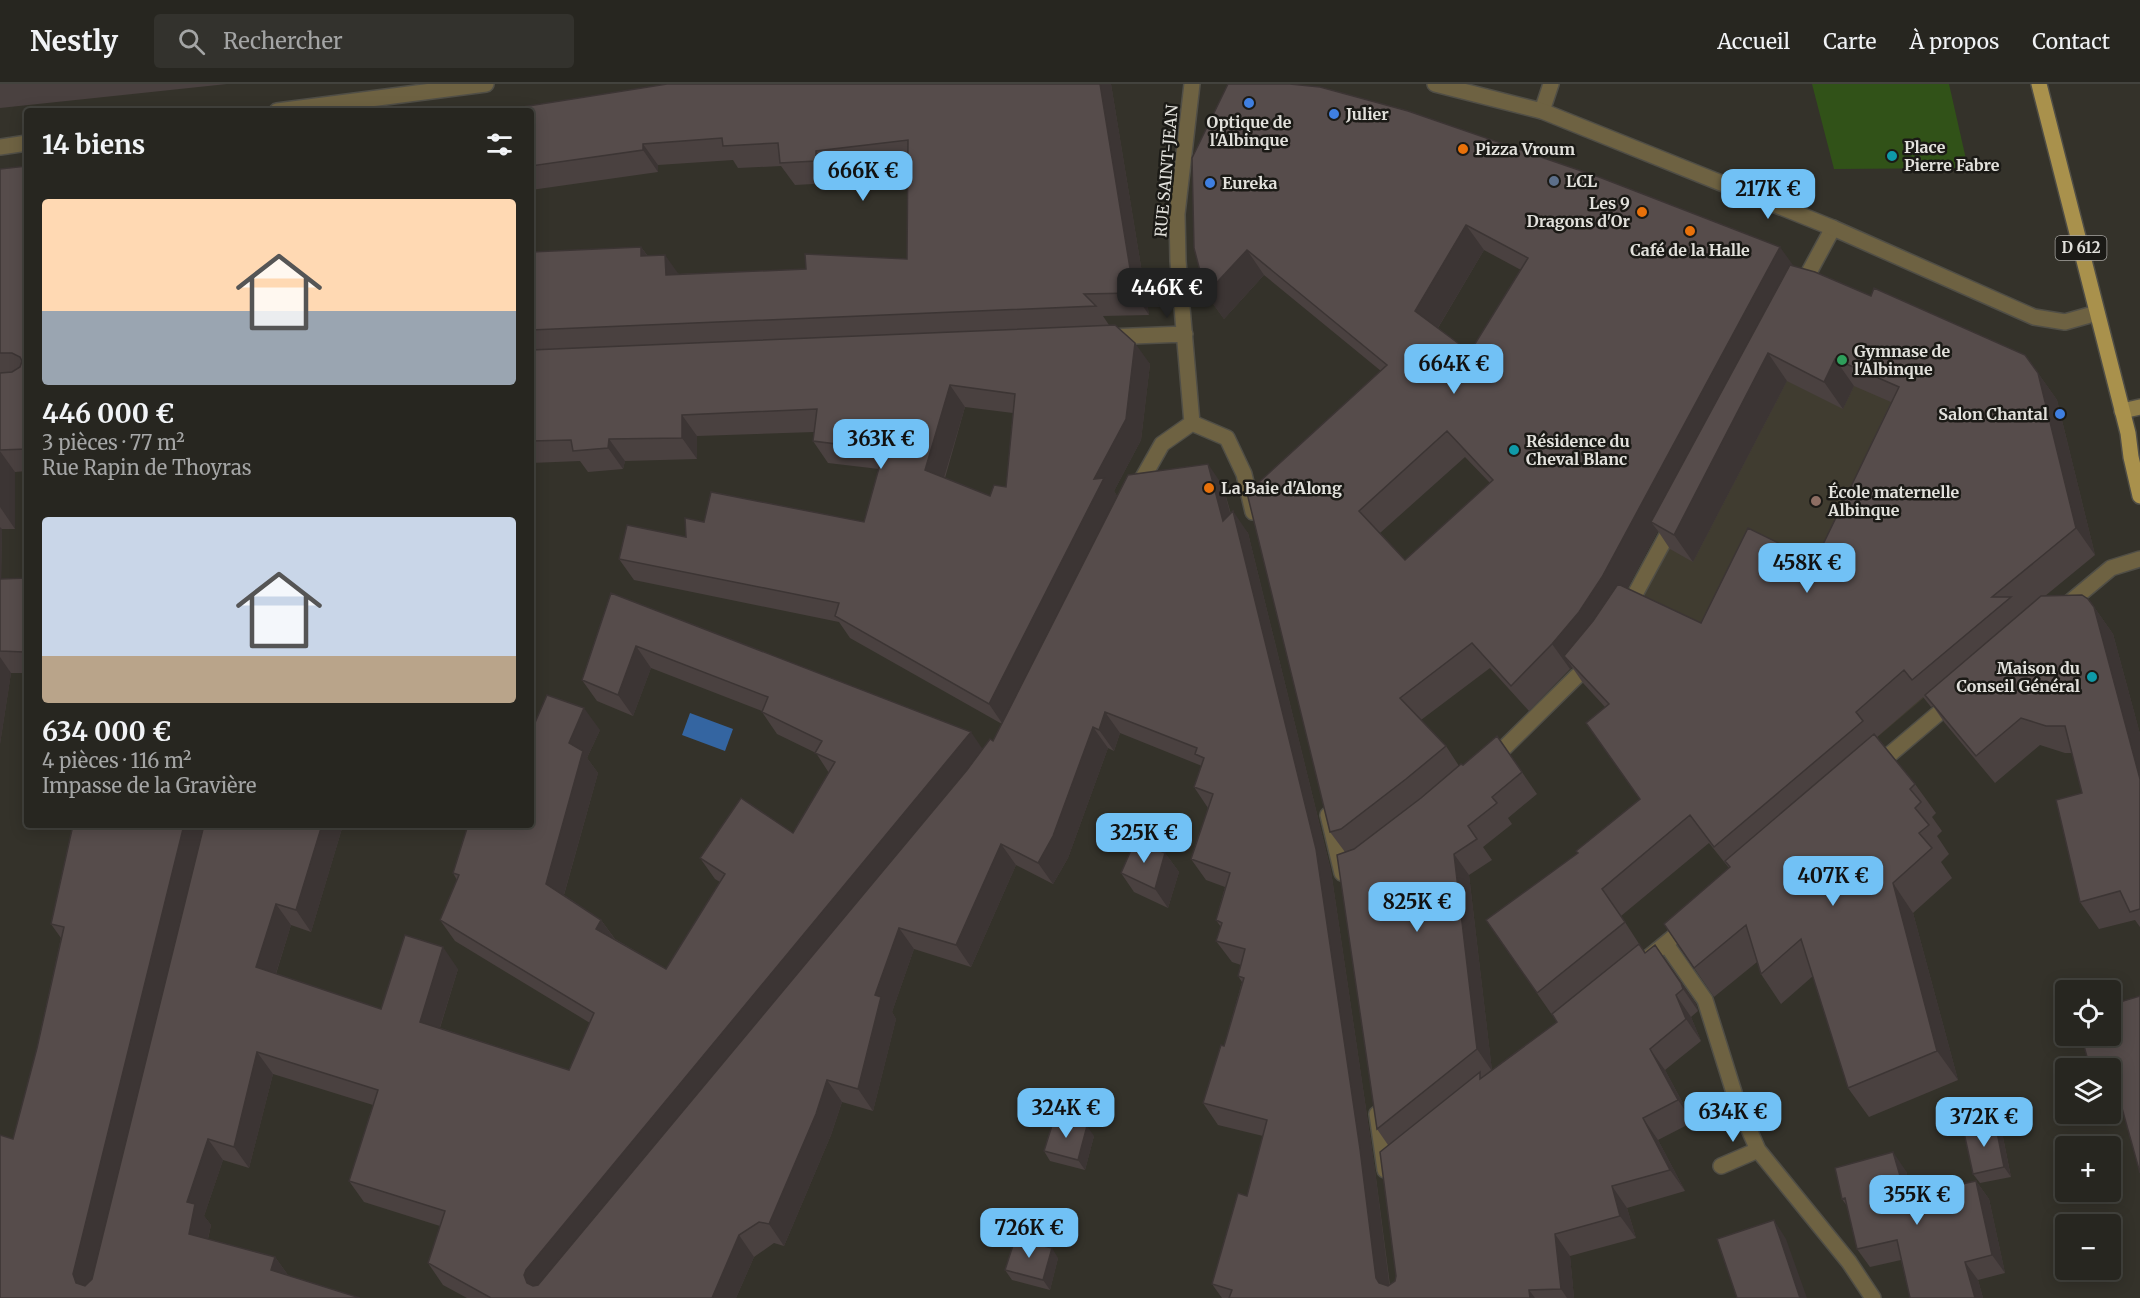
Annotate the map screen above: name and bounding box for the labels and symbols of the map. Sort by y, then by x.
marker: Optique de l'Albinque [1242,96,1256,110]
street label: RUE SAINT-JEAN [1150,103,1182,238]
place label: Julier [1345,104,1389,124]
marker: Julier [1327,107,1341,121]
place label: Optique de l'Albinque [1207,112,1292,150]
place label: Place Pierre Fabre [1904,137,2000,175]
place label: Pizza Vroum [1475,139,1575,159]
marker: Pizza Vroum [1456,142,1470,156]
marker: Place Pierre Fabre [1885,149,1899,163]
pin: 666K € [814,151,912,202]
pin: 217K € [1719,169,1817,220]
place label: LCL [1566,171,1597,191]
place label: Eureka [1222,173,1278,193]
marker: LCL [1547,174,1561,188]
marker: Eureka [1203,176,1217,190]
place label: Les 9 Dragons d'Or [1527,193,1631,231]
marker: Les 9 Dragons d'Or [1635,205,1649,219]
marker: Café de la Halle [1683,224,1697,238]
road number: D 612 [2056,236,2106,260]
place label: Café de la Halle [1630,240,1750,260]
pin: 446K € [1118,268,1216,319]
place label: Gymnase de l'Albinque [1854,341,1951,379]
pin: 664K € [1405,344,1503,395]
marker: Gymnase de l'Albinque [1835,353,1849,367]
place label: Salon Chantal [1938,404,2048,424]
marker: Salon Chantal [2053,407,2067,421]
pin: 363K € [832,419,930,470]
place label: Résidence du Cheval Blanc [1526,431,1630,469]
marker: Résidence du Cheval Blanc [1507,443,1521,457]
place label: La Baie d'Along [1221,478,1342,498]
marker: La Baie d'Along [1202,481,1216,495]
place label: École maternelle Albinque [1827,482,1960,520]
marker: École maternelle Albinque [1809,494,1823,508]
pin: 458K € [1758,543,1856,594]
place label: Maison du Conseil Général [1956,658,2080,696]
marker: Maison du Conseil Général [2085,670,2099,684]
pin: 325K € [1095,813,1193,864]
pin: 407K € [1784,856,1882,907]
pin: 825K € [1368,882,1466,933]
pin: 324K € [1017,1088,1115,1139]
pin: 634K € [1684,1092,1782,1143]
pin: 372K € [1935,1097,2033,1148]
pin: 355K € [1868,1175,1966,1226]
pin: 726K € [980,1208,1078,1259]

